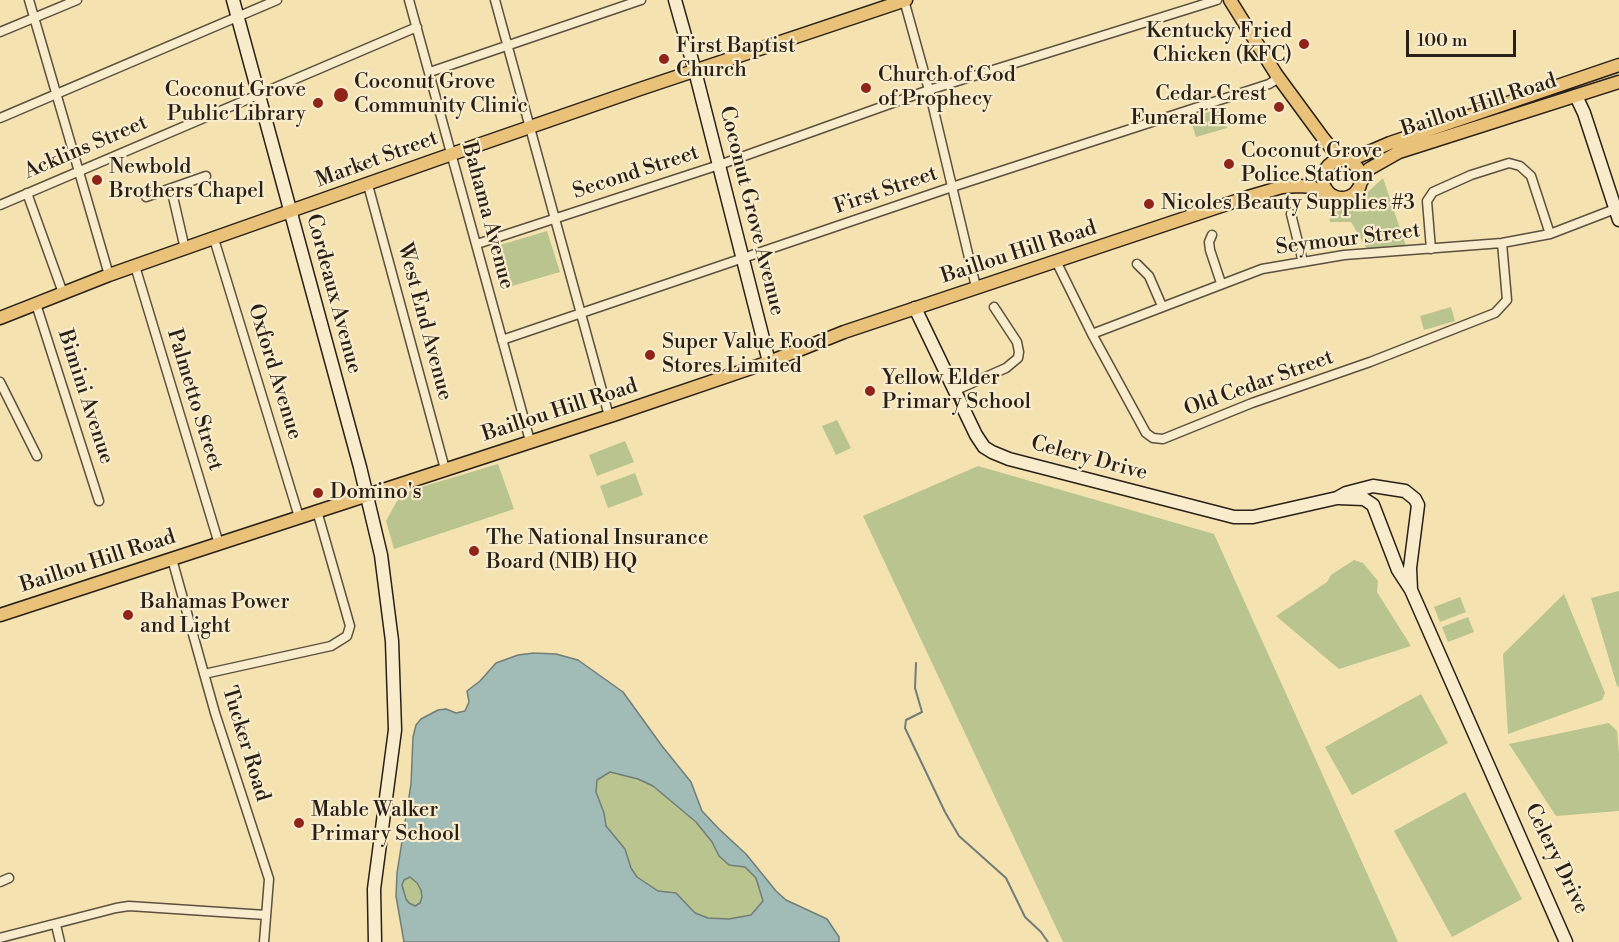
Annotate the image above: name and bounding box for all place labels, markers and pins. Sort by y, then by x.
place label: Kentucky Fried Chicken (KFC) [1146,19,1292,69]
place label: First Baptist Church [676,34,795,84]
marker: Kentucky Fried Chicken (KFC) [1297,37,1311,51]
marker: First Baptist Church [657,52,671,66]
place label: Church of God of Prophecy [878,63,1016,113]
place label: Coconut Grove Community Clinic [354,70,528,120]
place label: Coconut Grove Public Library [165,78,306,128]
marker: Church of God of Prophecy [859,81,873,95]
place label: Cedar Crest Funeral Home [1130,82,1267,132]
marker: Coconut Grove Community Clinic [332,86,350,104]
marker: Coconut Grove Public Library [311,96,325,110]
marker: Cedar Crest Funeral Home [1272,100,1286,114]
place label: Coconut Grove Police Station [1241,139,1382,189]
place label: Newbold Brothers Chapel [109,155,264,205]
marker: Coconut Grove Police Station [1222,157,1236,171]
marker: Newbold Brothers Chapel [90,173,104,187]
place label: Nicoles Beauty Supplies #3 [1161,191,1415,217]
marker: Nicoles Beauty Supplies #3 [1142,197,1156,211]
place label: Super Value Food Stores Limited [662,330,827,380]
marker: Super Value Food Stores Limited [643,348,657,362]
place label: Yellow Elder Primary School [882,366,1031,416]
marker: Yellow Elder Primary School [863,384,877,398]
place label: Domino's [330,480,422,506]
marker: Domino's [311,486,325,500]
place label: The National Insurance Board (NIB) HQ [486,526,709,576]
marker: The National Insurance Board (NIB) HQ [467,544,481,558]
place label: Bahamas Power and Light [140,590,289,640]
marker: Bahamas Power and Light [121,608,135,622]
place label: Mable Walker Primary School [311,798,460,848]
marker: Mable Walker Primary School [292,816,306,830]

